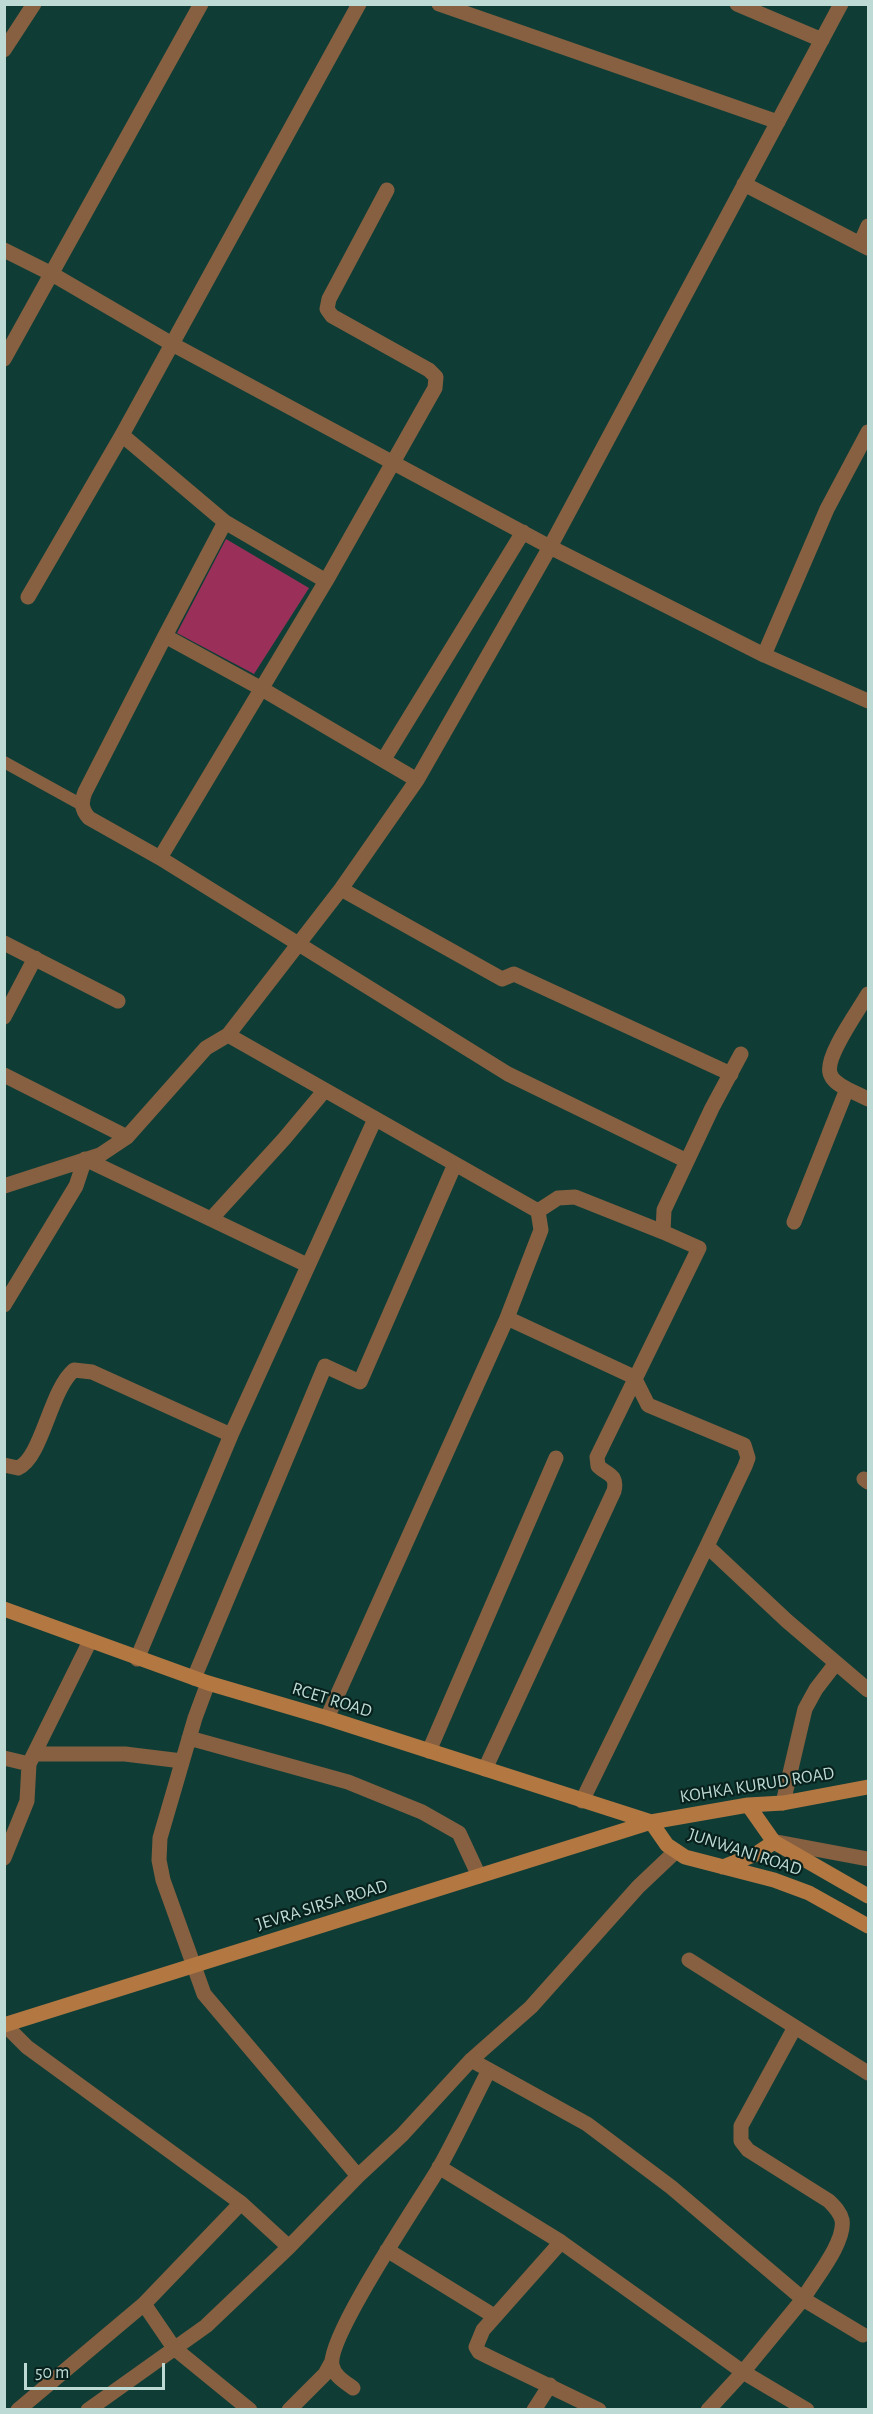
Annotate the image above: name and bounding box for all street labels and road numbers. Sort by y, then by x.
street label: RCET ROAD [289,1678,375,1722]
street label: KOHKA KURUD ROAD [678,1762,836,1808]
street label: JUNWANI ROAD [686,1823,804,1881]
street label: JEVRA SIRSA ROAD [254,1875,390,1935]

